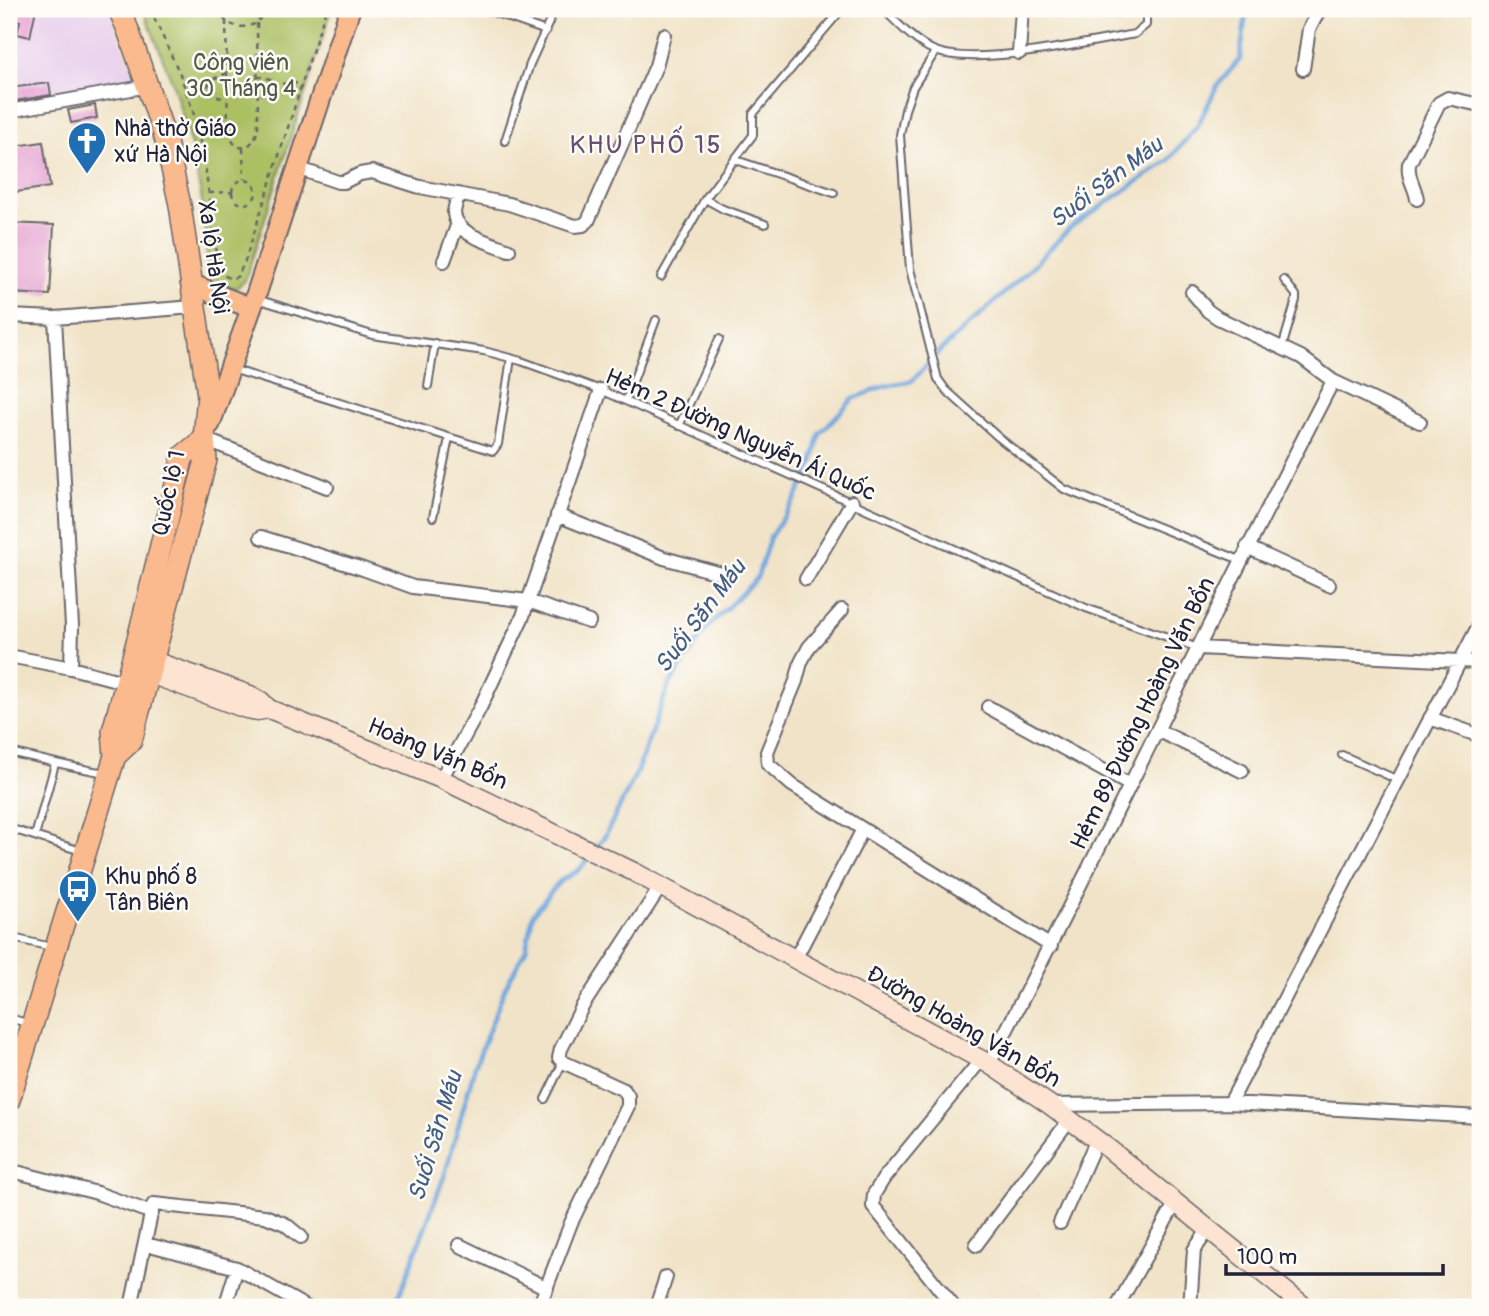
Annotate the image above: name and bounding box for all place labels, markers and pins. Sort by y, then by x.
place label: Nhà thờ Giáo xứ Hà Nội [114,114,236,169]
church icon: Nhà thờ Giáo xứ Hà Nội [66,120,108,175]
place label: Khu phố 8 Tân Biên [105,862,197,917]
bus stop icon: Khu phố 8 Tân Biên [57,868,99,923]

